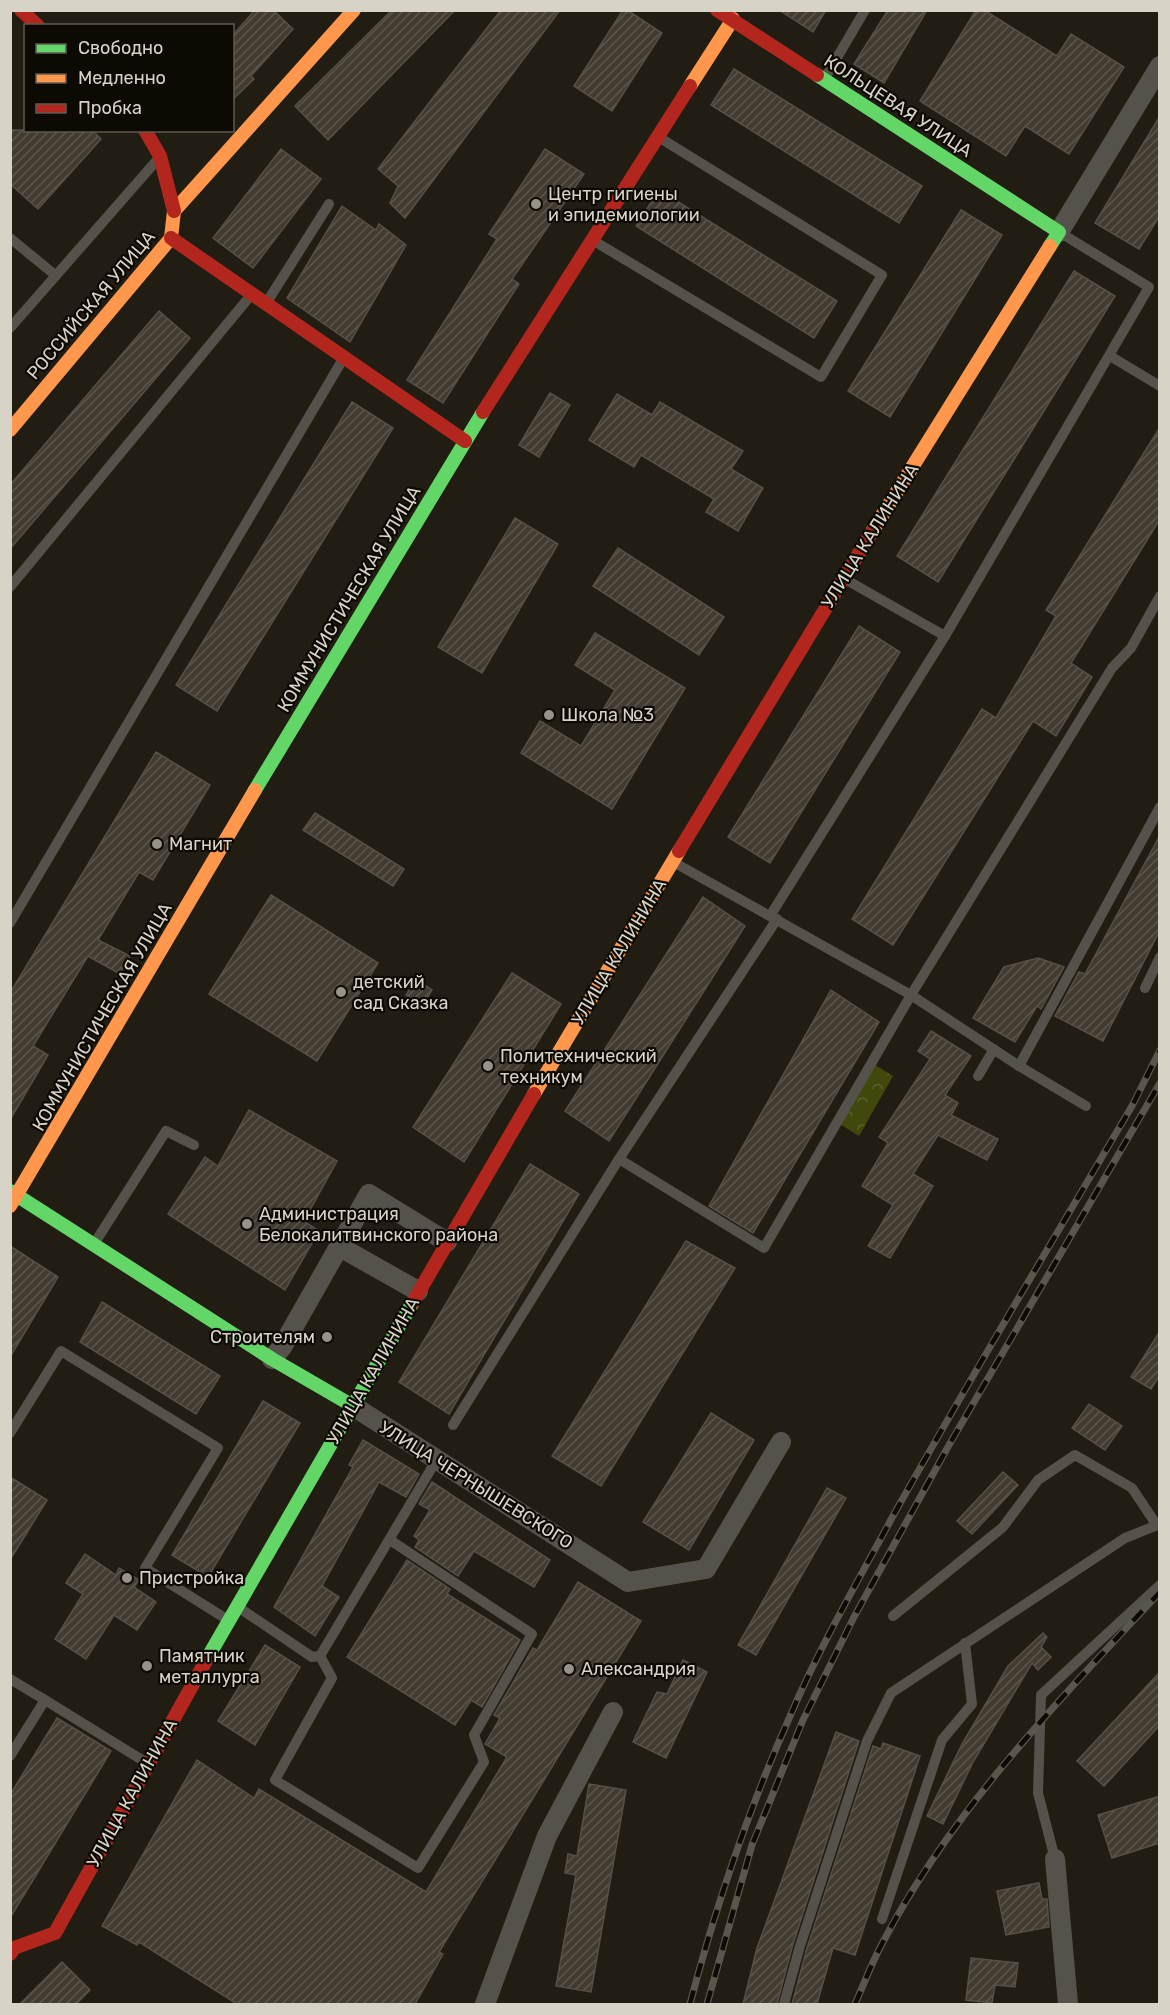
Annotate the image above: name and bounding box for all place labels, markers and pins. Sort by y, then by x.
place label: Центр гигиены и эпидемиологии [548,183,700,226]
marker: Центр гигиены и эпидемиологии [529,197,543,211]
place label: Школа №3 [561,704,654,726]
marker: Школа №3 [542,708,556,722]
place label: Магнит [169,833,232,855]
marker: Магнит [150,837,164,851]
place label: детский сад Сказка [353,971,448,1014]
marker: детский сад Сказка [334,985,348,999]
place label: Политехнический техникум [500,1045,657,1088]
marker: Политехнический техникум [481,1059,495,1073]
place label: Администрация Белокалитвинского района [259,1203,498,1246]
marker: Администрация Белокалитвинского района [240,1217,254,1231]
place label: Строителям [210,1326,315,1348]
marker: Строителям [320,1330,334,1344]
place label: Пристройка [139,1567,244,1589]
marker: Пристройка [120,1571,134,1585]
place label: Памятник металлурга [159,1645,260,1688]
place label: Александрия [581,1658,696,1680]
marker: Памятник металлурга [140,1659,154,1673]
marker: Александрия [562,1662,576,1676]

